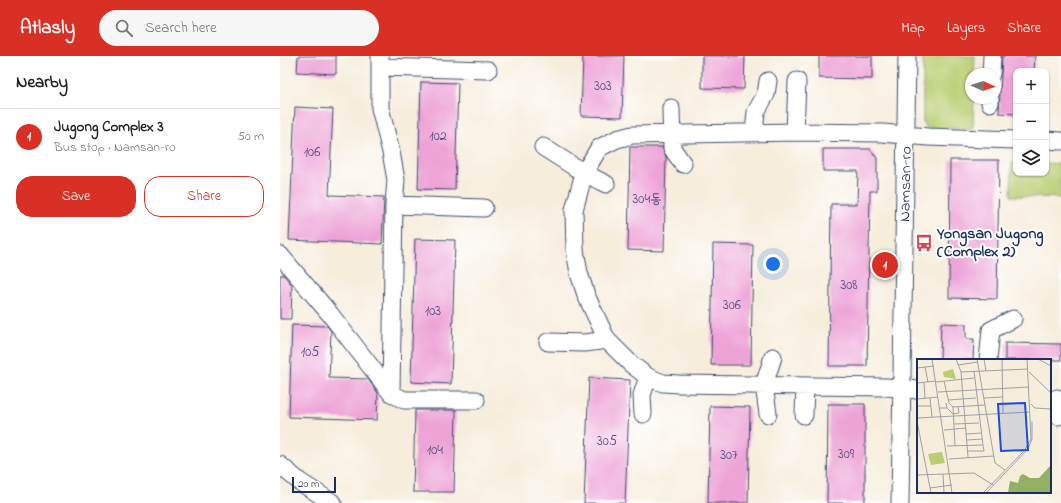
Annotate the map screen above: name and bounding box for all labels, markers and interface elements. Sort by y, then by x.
search box [99,10,379,46]
text: Atlasly [20,15,75,42]
icon: search [113,17,135,39]
text: Search here [145,17,217,39]
text: Map [901,18,925,39]
text: Layers [947,18,985,39]
text: Share [1007,18,1041,39]
north arrow [965,68,1001,104]
map controls [1013,68,1049,176]
button: + [1013,68,1049,104]
text: Nearby [16,70,68,95]
house number: 303 [594,76,612,97]
button: − [1013,104,1049,140]
text: Jugong Complex 3 [54,116,164,138]
house number: 102 [429,126,447,147]
text: 1 [27,127,31,146]
text: 50 m [238,127,264,146]
text: Bus stop · Namsan-ro [54,138,176,157]
button: layers [1013,140,1049,176]
house number: 106 [304,142,320,163]
street label: Namsan-ro [893,146,919,222]
button: Save [16,176,136,217]
button: Share [144,176,264,217]
house number: 304동 [633,189,661,210]
place label: Yongsan Jugong (Complex 2) [936,222,1043,264]
bus stop icon: Yongsan Jugong (Complex 2) [914,233,934,253]
pin: 1 [872,250,898,280]
your location [763,254,783,274]
house number: 308 [840,275,858,296]
house number: 306 [723,295,741,316]
house number: 103 [425,301,441,322]
house number: 105 [301,342,319,363]
inset map [917,359,1051,493]
house number: 305 [597,431,617,452]
house number: 104 [427,440,443,461]
house number: 309 [838,444,855,465]
house number: 307 [720,445,738,466]
scale bar [292,475,336,494]
text: 20 m [298,476,320,492]

